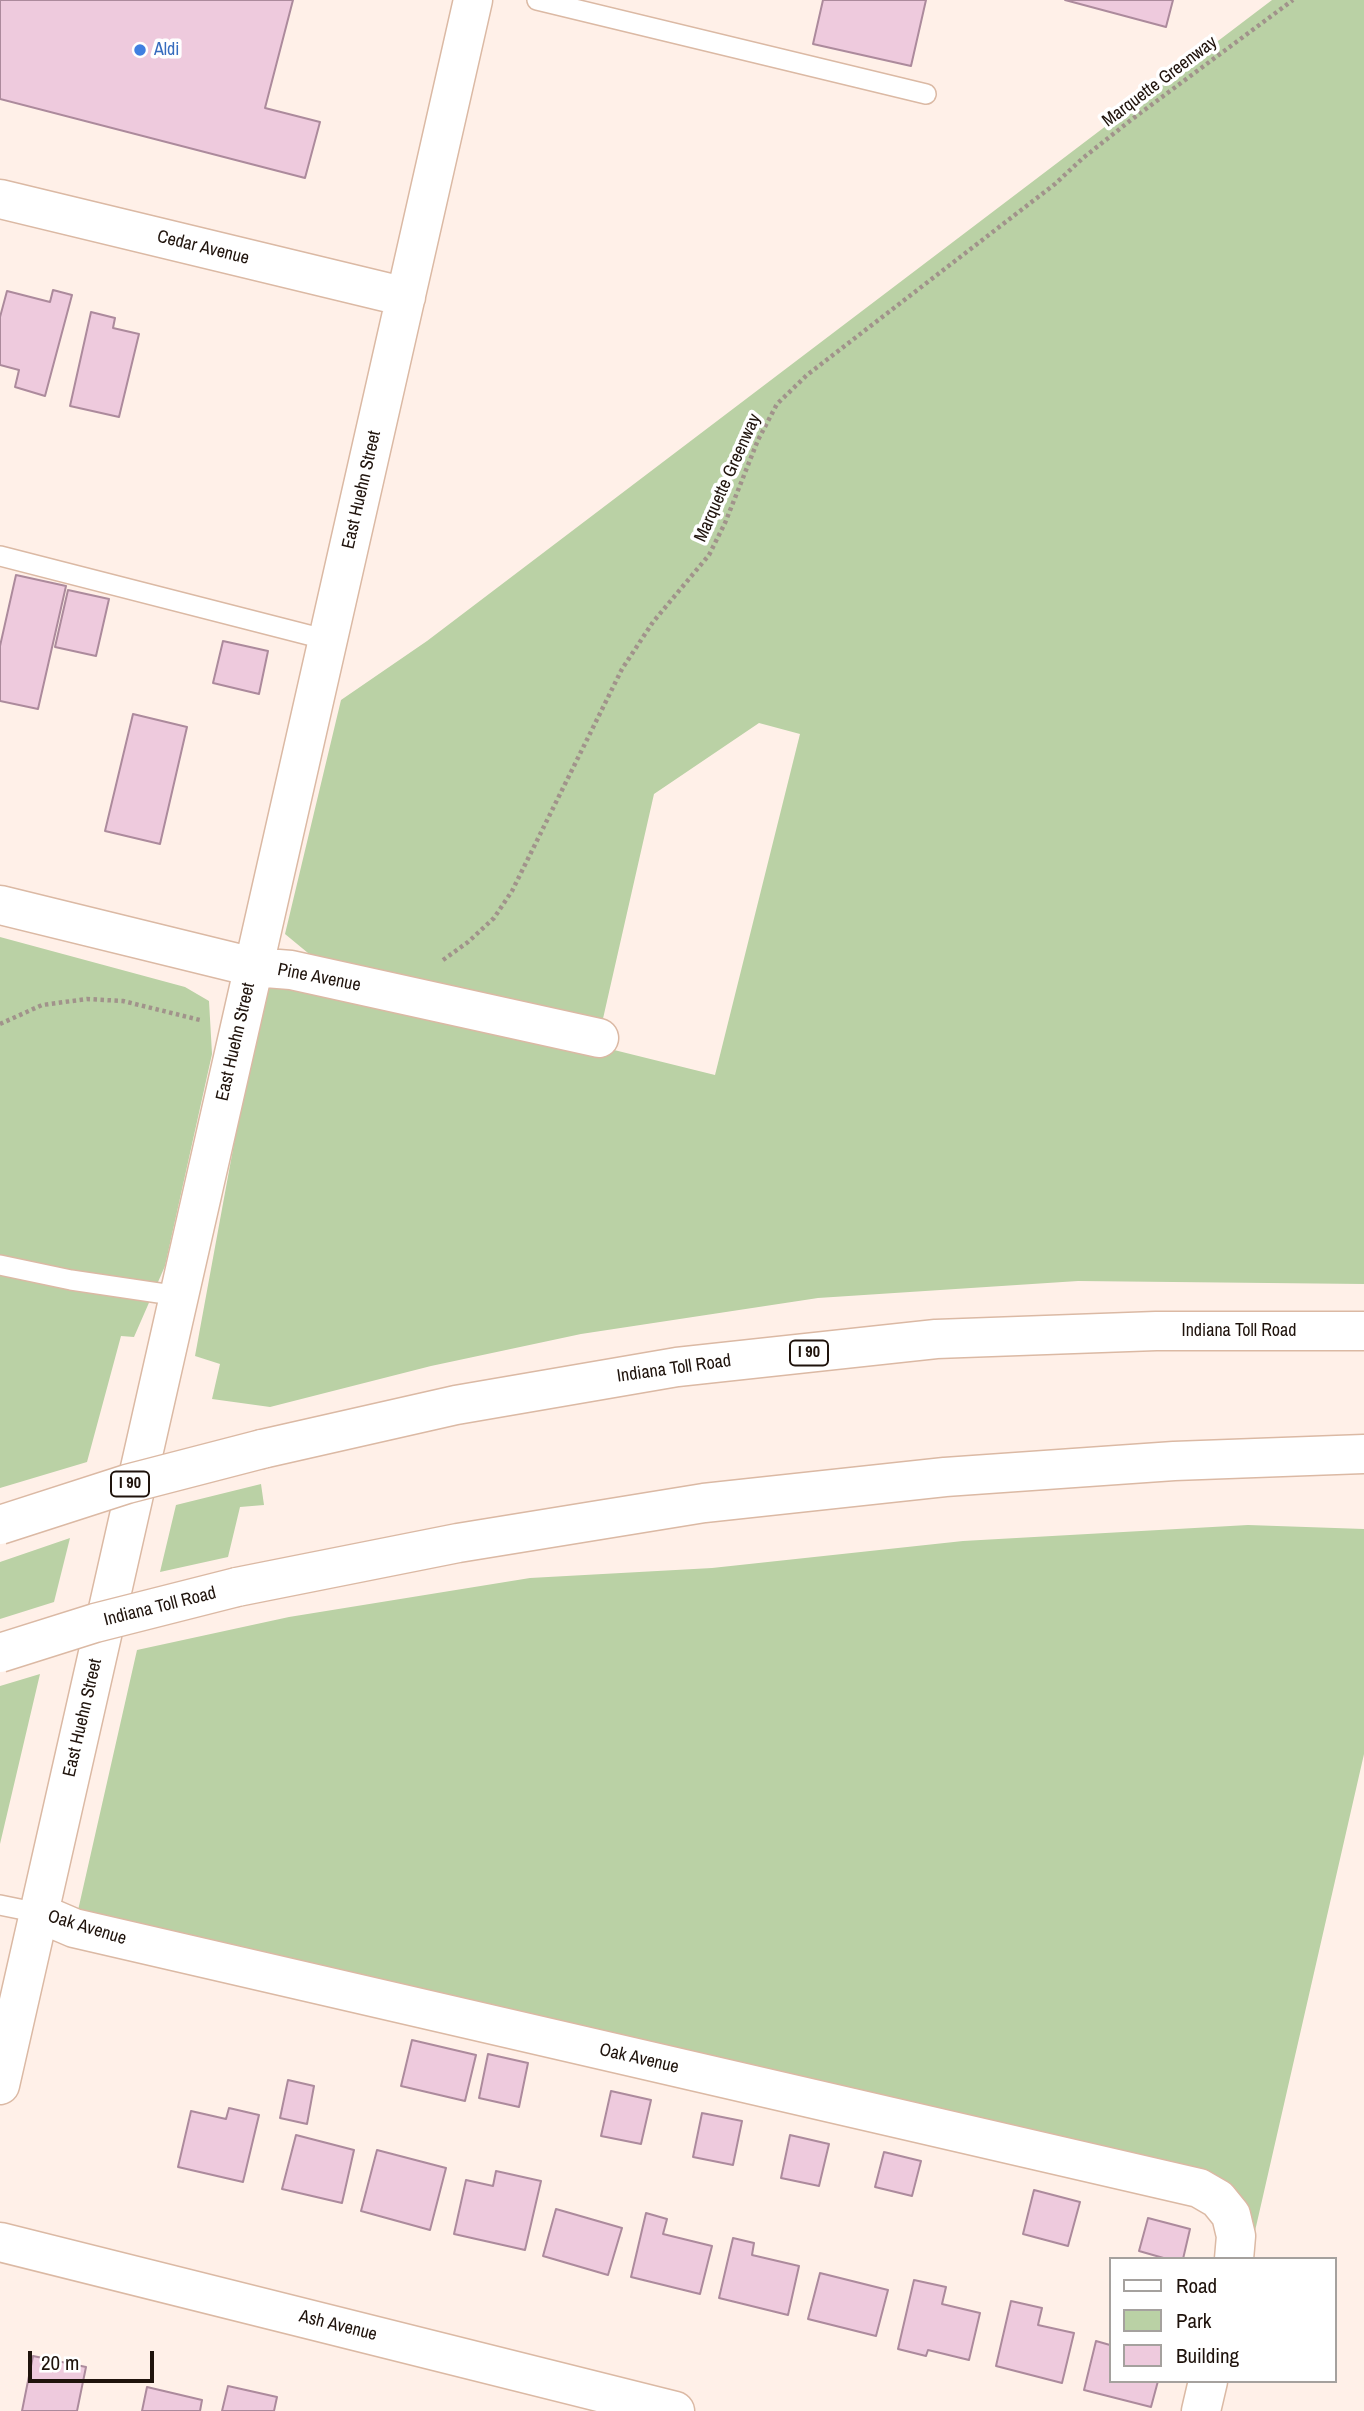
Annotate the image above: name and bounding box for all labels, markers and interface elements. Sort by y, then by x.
street label: Marquette Greenway [1098,32,1222,132]
place label: Aldi [154,39,179,61]
marker: Aldi [132,42,148,58]
street label: Cedar Avenue [155,226,251,270]
street label: Marquette Greenway [690,411,766,545]
street label: East Huehn Street [338,429,386,551]
street label: Pine Avenue [276,959,362,997]
street label: East Huehn Street [212,981,260,1103]
street label: Indiana Toll Road [1182,1320,1296,1342]
road number: I 90 [790,1340,828,1366]
street label: Indiana Toll Road [616,1350,732,1388]
road number: I 90 [111,1472,149,1496]
street label: Indiana Toll Road [102,1583,218,1631]
street label: East Huehn Street [59,1657,107,1779]
street label: Oak Avenue [45,1906,129,1950]
street label: Oak Avenue [597,2039,681,2079]
legend [1108,2257,1336,2383]
text: Road [1176,2271,1217,2300]
street label: Ash Avenue [297,2306,379,2346]
text: Park [1176,2306,1211,2335]
scale bar [32,2338,158,2382]
text: Building [1176,2341,1239,2370]
text: 20 m [41,2348,79,2377]

